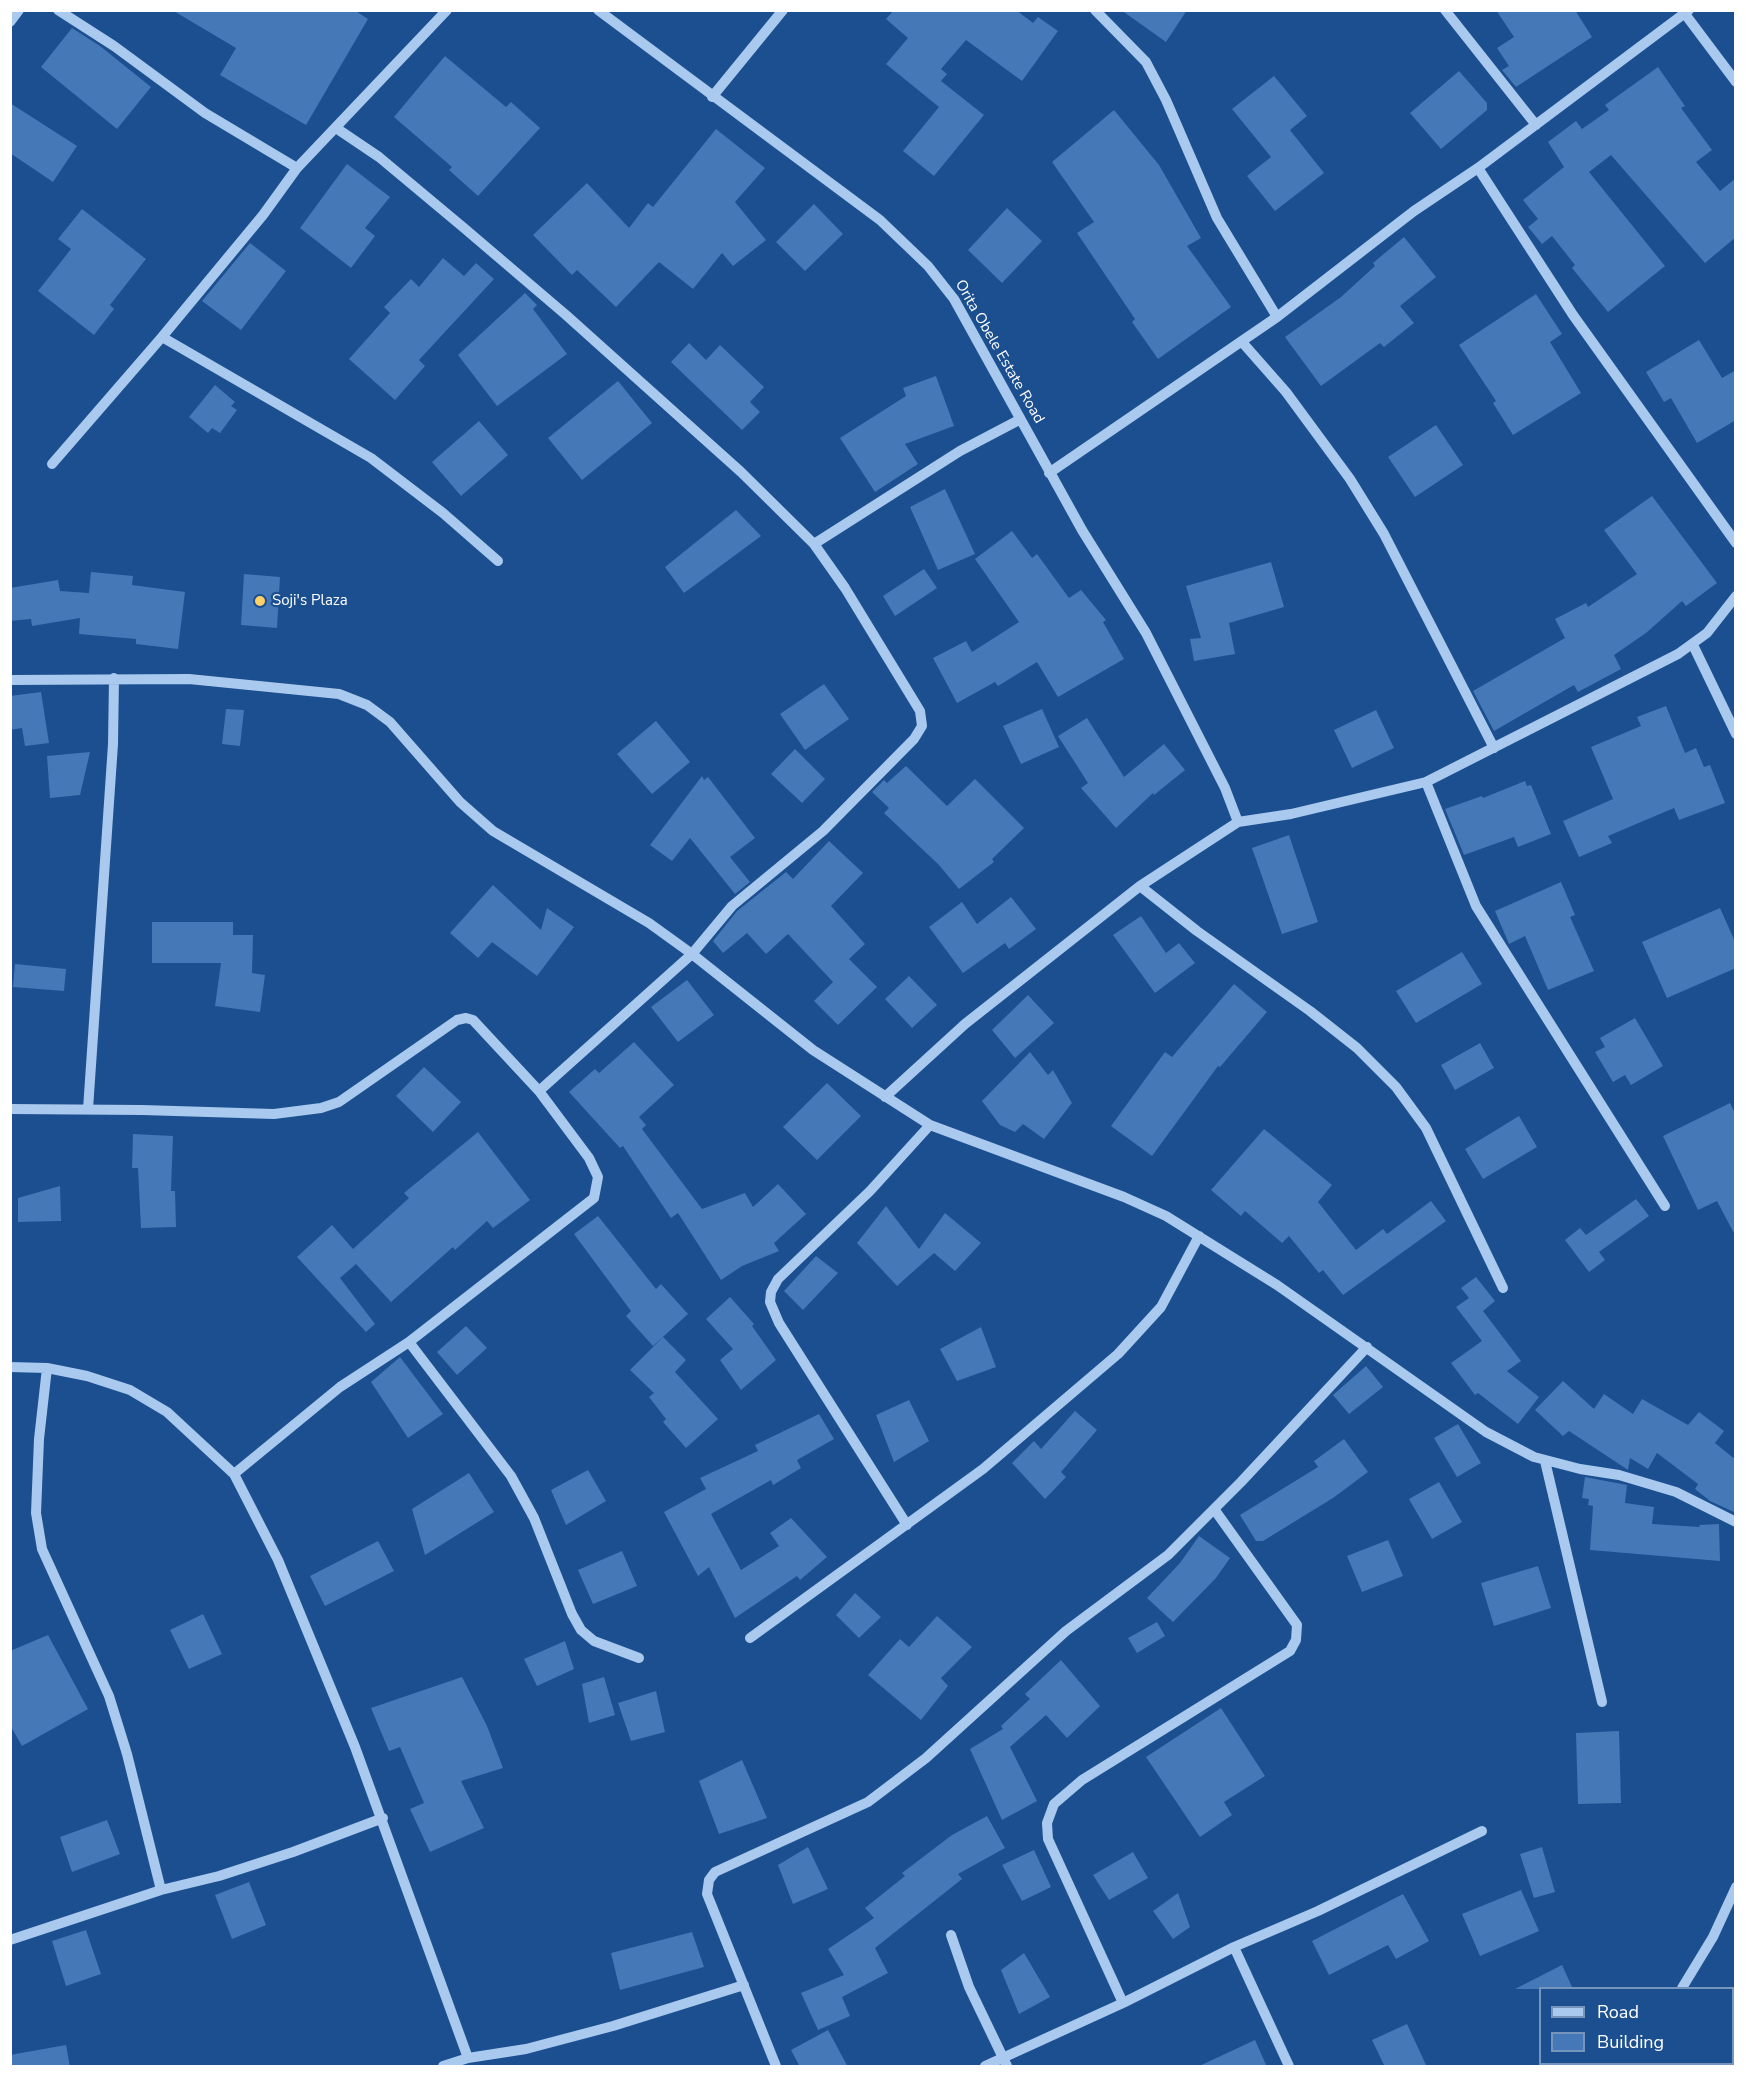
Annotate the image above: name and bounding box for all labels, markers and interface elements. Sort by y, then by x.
street label: Orita Obele Estate Road [951,277,1047,427]
place label: Soji's Plaza [272,592,348,610]
marker: Soji's Plaza [253,594,267,608]
legend [1539,1987,1734,2065]
text: Road [1597,2000,1639,2024]
text: Building [1597,2030,1664,2054]

